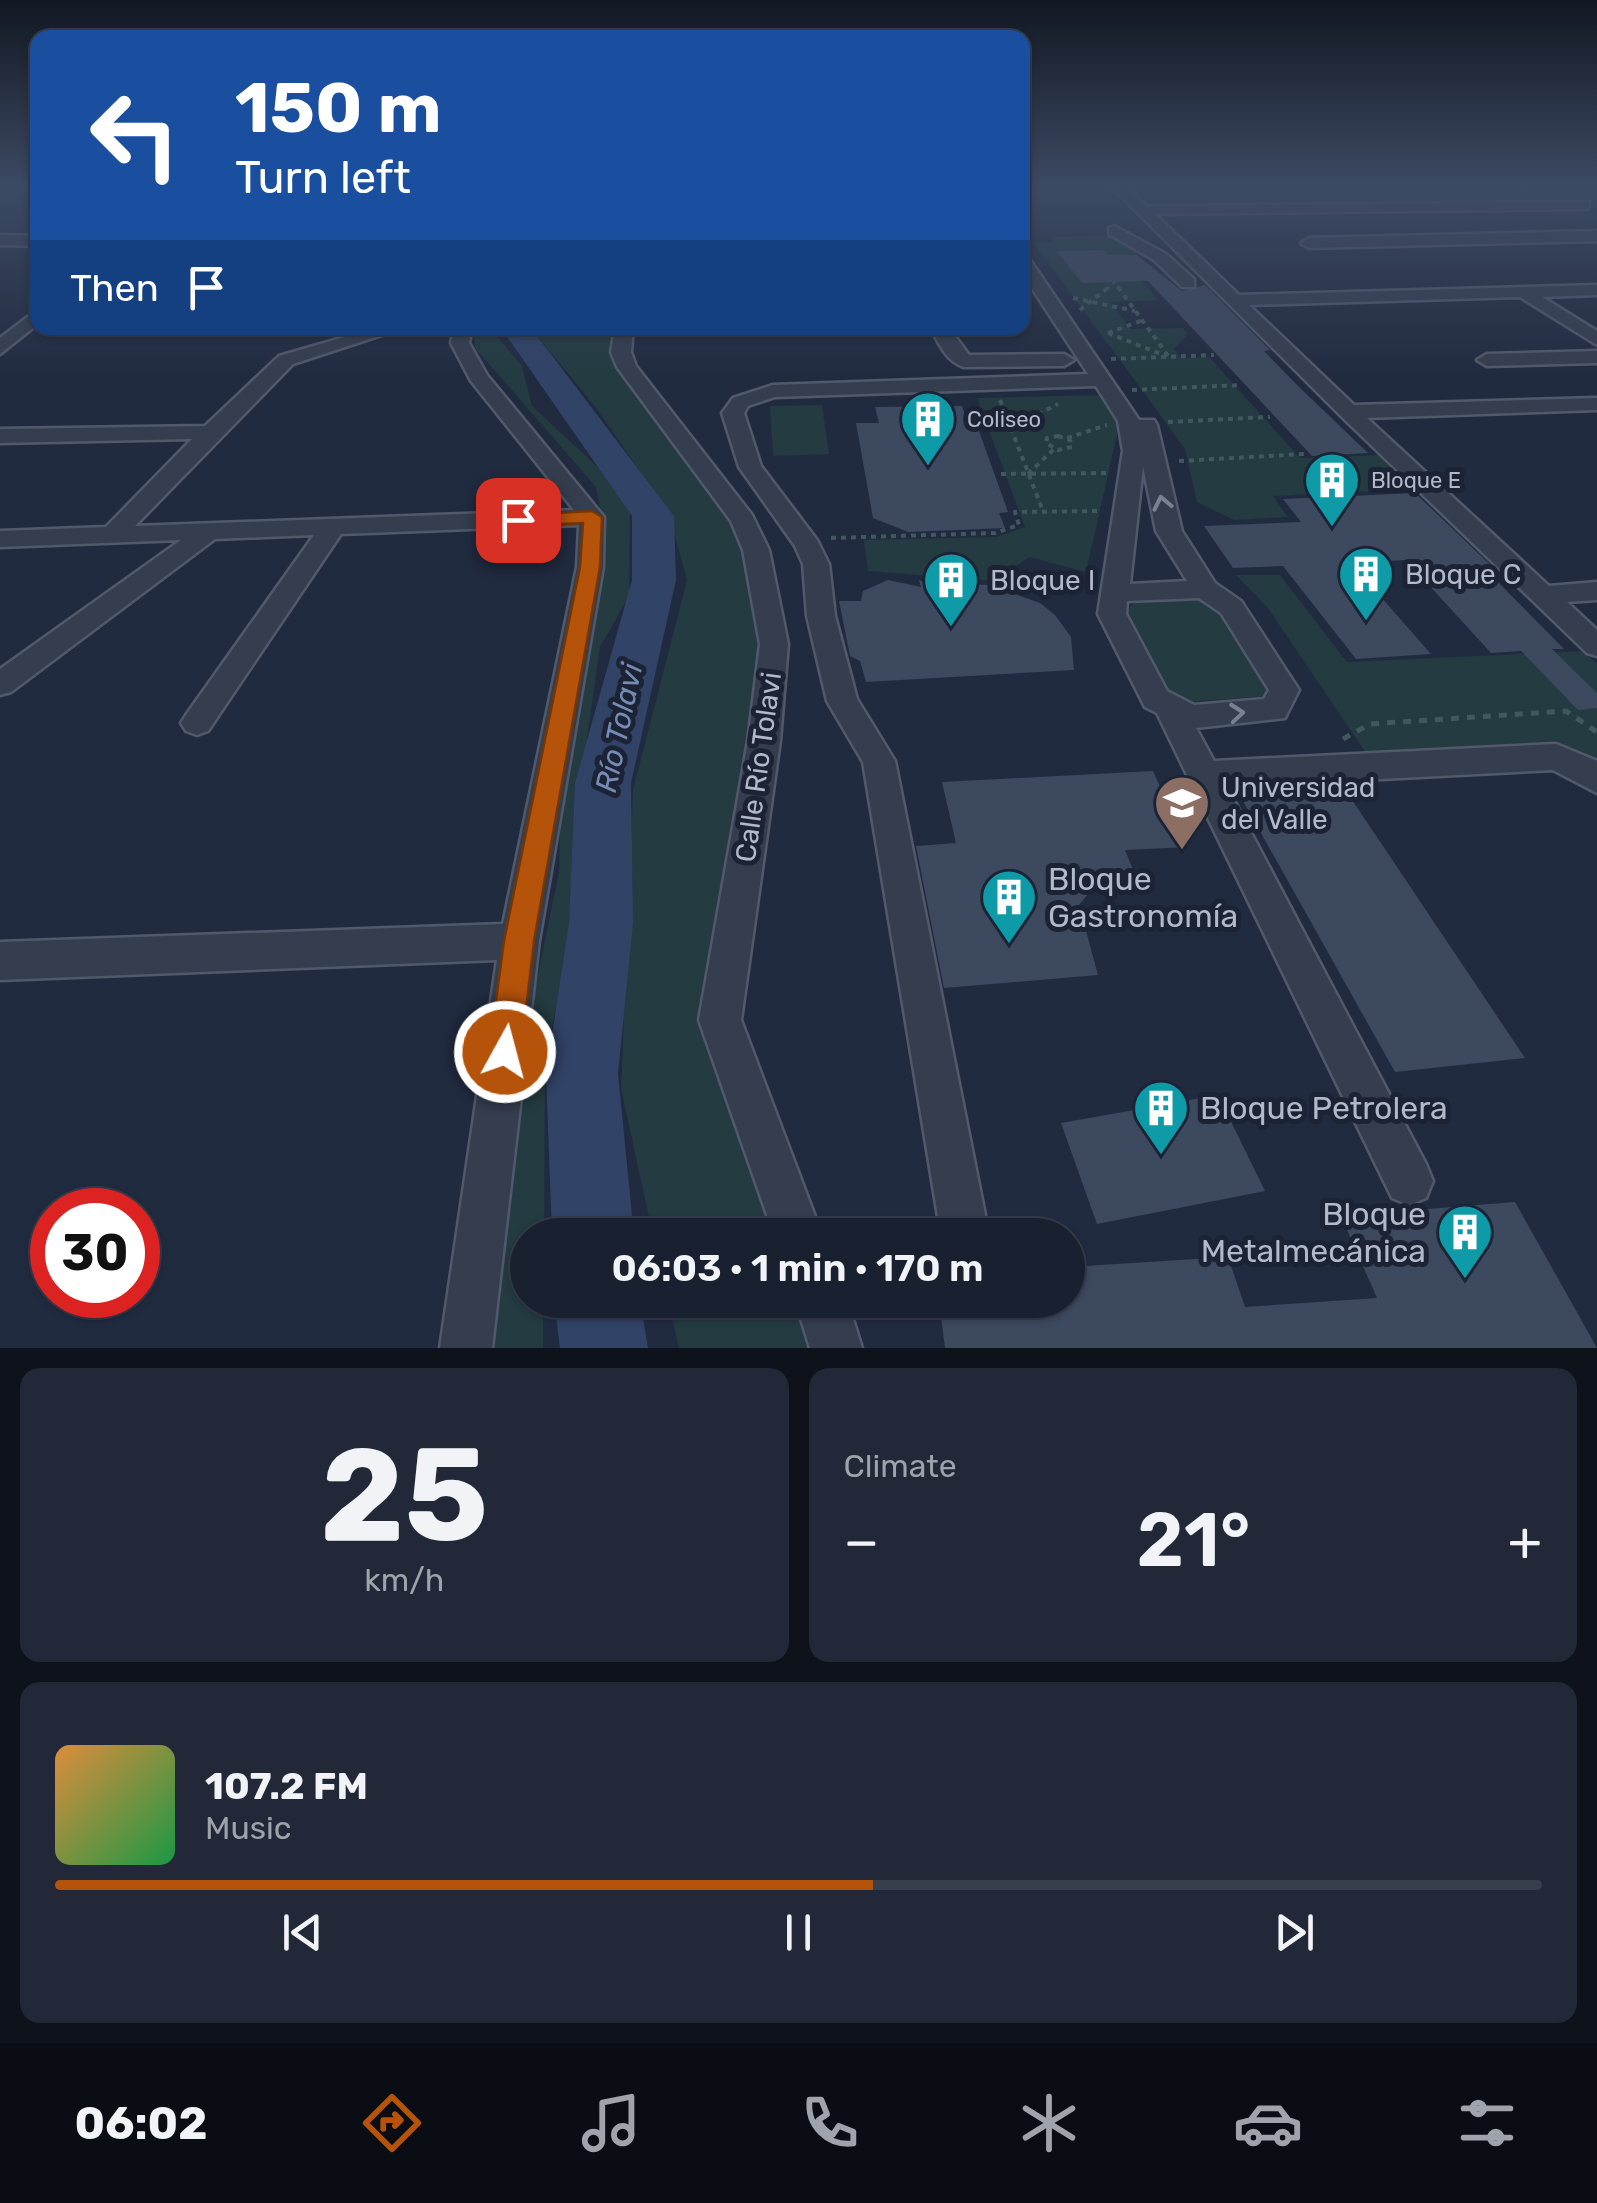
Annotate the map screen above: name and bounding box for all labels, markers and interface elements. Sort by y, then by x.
text: 150 m [235,67,442,150]
icon: left [70,70,200,200]
text: Turn left [235,151,411,204]
icon: arrive [179,260,234,315]
text: Then [70,265,159,311]
building icon: Coliseo [898,389,958,468]
place label: Coliseo [967,406,1041,433]
building icon: Bloque E [1302,450,1362,529]
place label: Bloque E [1371,467,1461,494]
pin [476,478,561,563]
icon: arrive [491,493,546,548]
one-way arrow [1153,495,1174,512]
building icon: Bloque C [1336,544,1396,623]
building icon: Bloque I [921,550,981,629]
place label: Bloque C [1405,558,1521,591]
place label: Bloque I [990,564,1095,597]
water label: Río Tolavi [588,659,650,796]
street label: Calle Río Tolavi [729,670,788,864]
one-way arrow [1230,703,1246,725]
place label: Universidad del Valle [1221,771,1376,836]
school or university icon: Universidad del Valle [1152,773,1212,852]
place label: Bloque Gastronomía [1048,860,1238,935]
building icon: Bloque Gastronomía [979,867,1039,946]
position arrow [453,1000,557,1104]
building icon: Bloque Petrolera [1131,1078,1191,1157]
place label: Bloque Petrolera [1200,1089,1448,1127]
speed limit sign: 30 [30,1188,160,1318]
place label: Bloque Metalmecánica [1201,1195,1426,1270]
building icon: Bloque Metalmecánica [1435,1202,1495,1281]
text: 06:03 · 1 min · 170 m [611,1245,984,1291]
text: 25 [320,1418,488,1573]
text: Climate [844,1447,957,1485]
text: 21° [1137,1496,1250,1585]
text: − [844,1509,879,1574]
text: + [1508,1509,1542,1574]
text: km/h [364,1561,444,1599]
text: 107.2 FM [205,1763,368,1809]
text: Music [205,1809,291,1847]
icon: previous [275,1905,330,1960]
icon: pause [771,1905,826,1960]
icon: next [1267,1905,1322,1960]
icon: directions [357,2088,427,2158]
icon: music [576,2088,646,2158]
icon: phone [795,2088,865,2158]
icon: climate [1014,2088,1084,2158]
icon: car [1233,2088,1303,2158]
icon: filters [1452,2088,1522,2158]
text: 06:02 [75,2097,207,2150]

